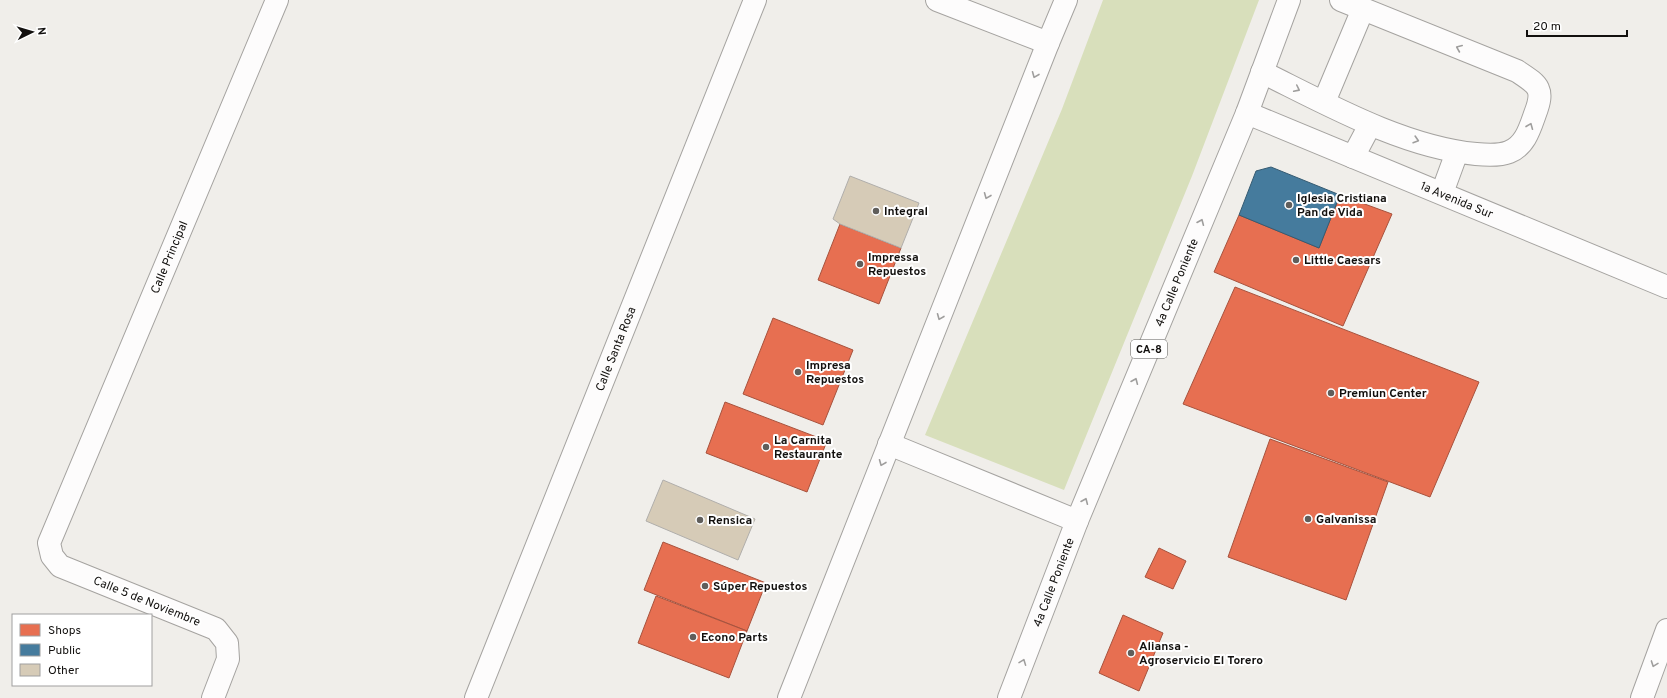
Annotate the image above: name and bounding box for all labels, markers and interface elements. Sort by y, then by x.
north arrow [12,12,52,52]
scale bar [1527,12,1627,38]
text: 20 m [1533,19,1561,35]
text: N [34,27,48,36]
one-way arrow [1455,45,1463,53]
one-way arrow [1032,71,1040,78]
one-way arrow [1292,84,1300,92]
one-way arrow [1526,122,1534,129]
one-way arrow [1412,135,1419,144]
street label: 1a Avenida Sur [1417,179,1495,223]
place label: Iglesia Cristiana Pan de Vida [1297,191,1387,221]
one-way arrow [984,192,992,199]
marker: Iglesia Cristiana Pan de Vida [1284,200,1294,210]
place label: Integral [884,204,928,220]
marker: Integral [871,206,881,216]
street label: Calle Principal [148,219,192,296]
one-way arrow [1197,219,1205,226]
street label: 4a Calle Poniente [1152,236,1203,330]
place label: Impressa Repuestos [868,250,926,280]
place label: Little Caesars [1304,253,1381,269]
marker: Little Caesars [1291,255,1301,265]
marker: Impressa Repuestos [855,259,865,269]
street label: Calle Santa Rosa [592,305,641,394]
one-way arrow [936,313,944,320]
road number: CA-8 [1131,340,1167,358]
place label: Impresa Repuestos [806,358,864,388]
marker: Impresa Repuestos [793,367,803,377]
one-way arrow [1131,378,1139,385]
place label: Premiun Center [1339,386,1427,402]
marker: Premiun Center [1326,388,1336,398]
place label: La Carnita Restaurante [774,433,843,463]
marker: La Carnita Restaurante [761,442,771,452]
one-way arrow [878,460,886,467]
one-way arrow [1081,498,1089,505]
place label: Galvanissa [1316,512,1376,528]
place label: Rensica [708,513,752,529]
marker: Galvanissa [1303,514,1313,524]
marker: Rensica [695,515,705,525]
street label: 4a Calle Poniente [1030,536,1079,630]
street label: Calle 5 de Noviembre [91,573,203,631]
place label: Súper Repuestos [713,579,807,595]
marker: Súper Repuestos [700,581,710,591]
legend [12,614,152,686]
text: Shops [48,623,81,639]
place label: Econo Parts [701,630,768,646]
marker: Econo Parts [688,632,698,642]
place label: Aliansa - Agroservicio El Torero [1139,639,1263,669]
text: Public [48,643,81,659]
marker: Aliansa - Agroservicio El Torero [1126,648,1136,658]
one-way arrow [1019,658,1027,665]
one-way arrow [1651,661,1659,668]
text: Other [48,663,80,679]

